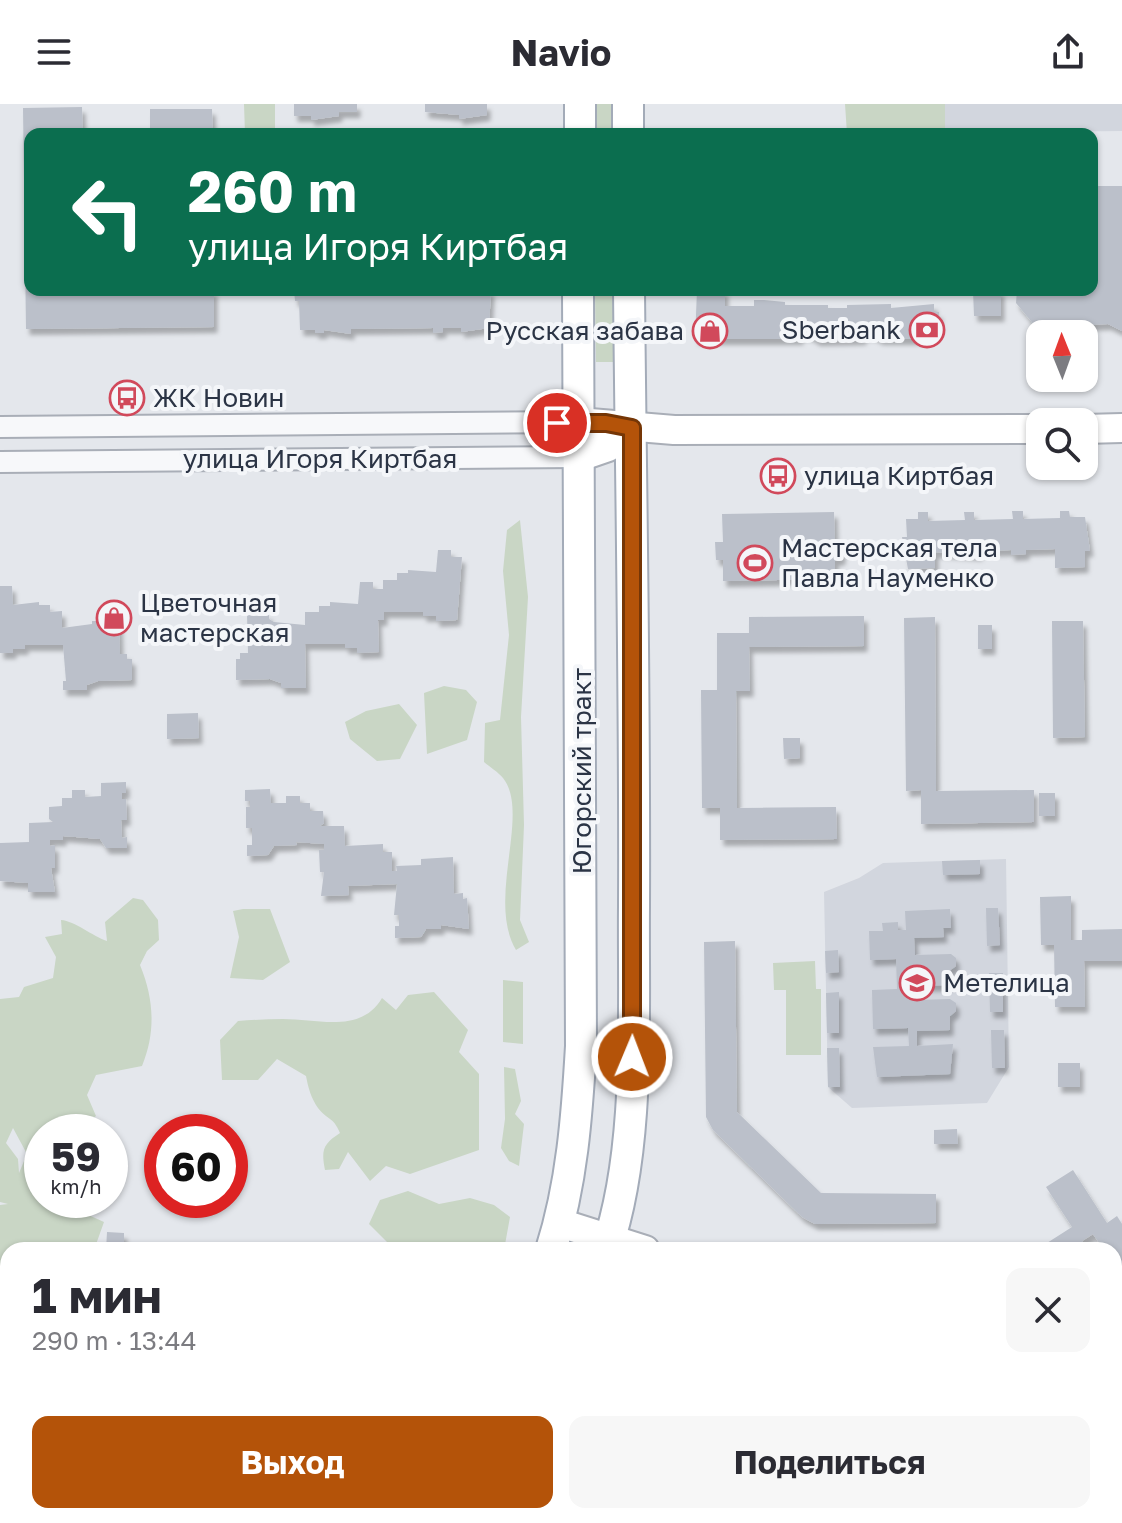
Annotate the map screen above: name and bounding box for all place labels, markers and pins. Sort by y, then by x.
bank icon: Sberbank [908,311,946,349]
shop icon: Русская забава [691,312,729,350]
place label: Sberbank [782,314,901,345]
place label: Русская забава [485,315,684,346]
bus stop icon: ЖК Новин [108,379,146,417]
place label: ЖК Новин [153,382,284,413]
pin [523,389,591,457]
bus stop icon: улица Киртбая [759,457,797,495]
place label: улица Киртбая [804,460,994,491]
place label: Мастерская тела Павла Науменко [781,532,998,593]
sports icon: Мастерская тела Павла Науменко [736,544,774,582]
place label: Цветочная мастерская [140,587,290,648]
shop icon: Цветочная мастерская [95,599,133,637]
school or university icon: Метелица [898,964,936,1002]
place label: Метелица [943,967,1070,998]

